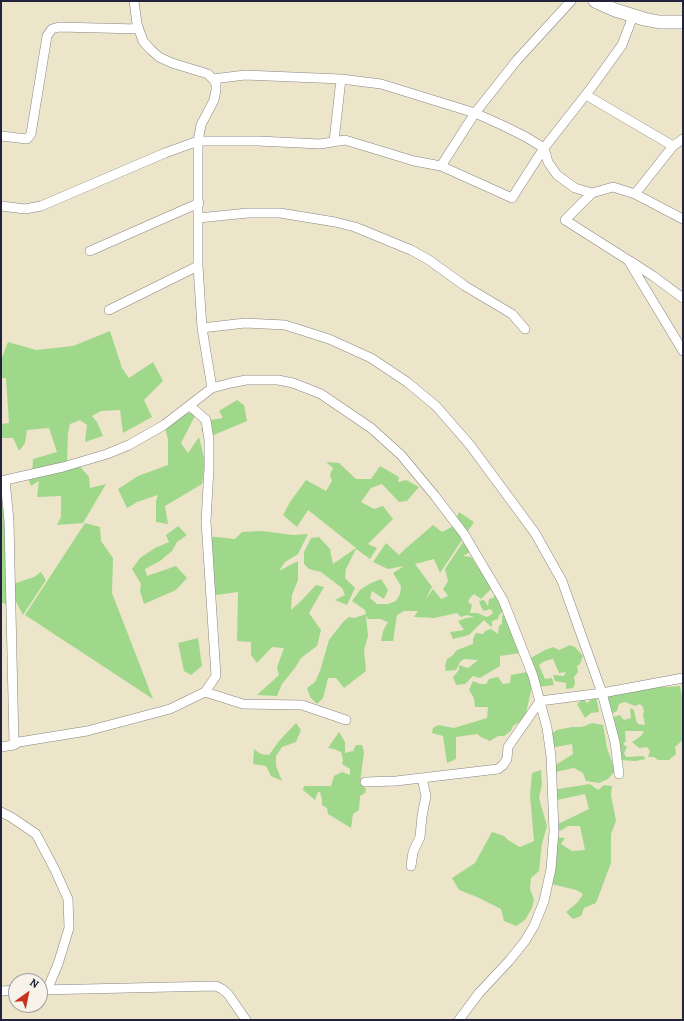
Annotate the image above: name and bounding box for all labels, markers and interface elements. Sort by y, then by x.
north arrow [8,973,48,1013]
text: N [27,975,42,992]

